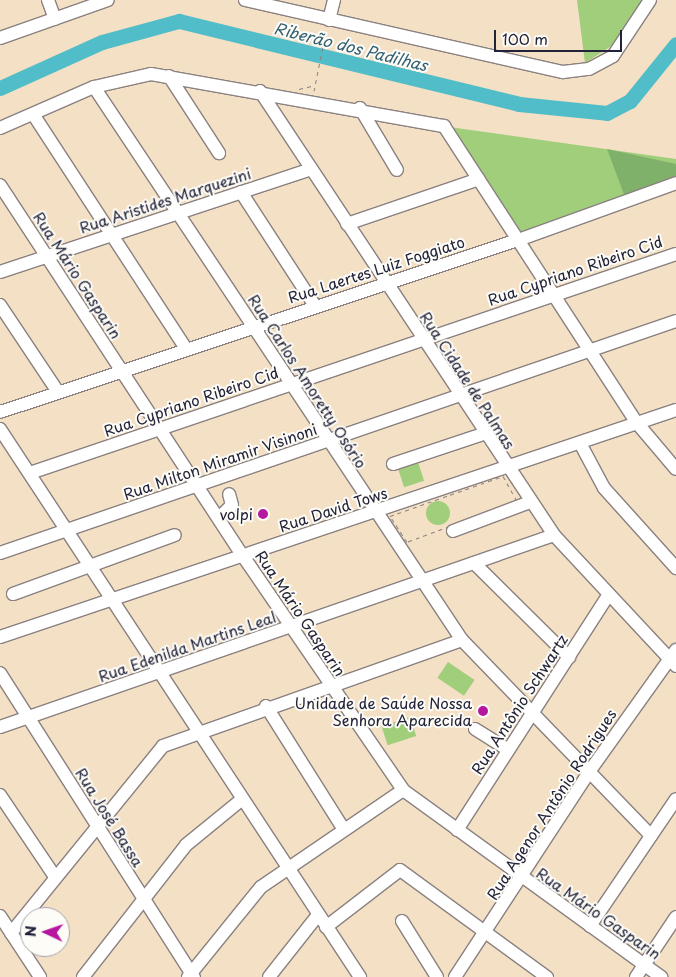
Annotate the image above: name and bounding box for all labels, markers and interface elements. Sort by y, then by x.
water label: Riberão dos Padilhas [272,18,430,74]
scale bar [496,20,624,52]
text: 100 m [502,27,548,50]
street label: Rua Aristides Marquezini [76,163,254,237]
street label: Rua Mário Gasparin [30,208,126,342]
street label: Rua Laertes Luiz Foggiato [284,232,468,306]
street label: Rua Cypriano Ribeiro Cid [486,232,664,308]
street label: Rua Carlos Amoretty Osório [244,290,372,472]
street label: Rua Cidade de Palmas [416,307,520,453]
street label: Rua Cypriano Ribeiro Cid [102,363,280,439]
street label: Rua Milton Miramir Visinoni [121,419,319,503]
street label: Rua David Tows [276,483,390,535]
place label: volpi [220,505,253,523]
marker: volpi [257,508,269,520]
street label: Rua Mário Gasparin [252,547,350,679]
street label: Rua Edenilda Martins Leal [94,607,280,685]
street label: Rua Antônio Schwartz [467,631,571,777]
place label: Unidade de Saúde Nossa Senhora Aparecida [294,693,472,728]
marker: Unidade de Saúde Nossa Senhora Aparecida [476,704,490,718]
street label: Rua Agenor Antônio Rodrigues [482,705,620,903]
street label: Rua José Bassa [72,764,148,870]
street label: Rua Mário Gasparin [533,863,665,963]
north arrow [20,907,70,957]
text: N [20,925,41,937]

